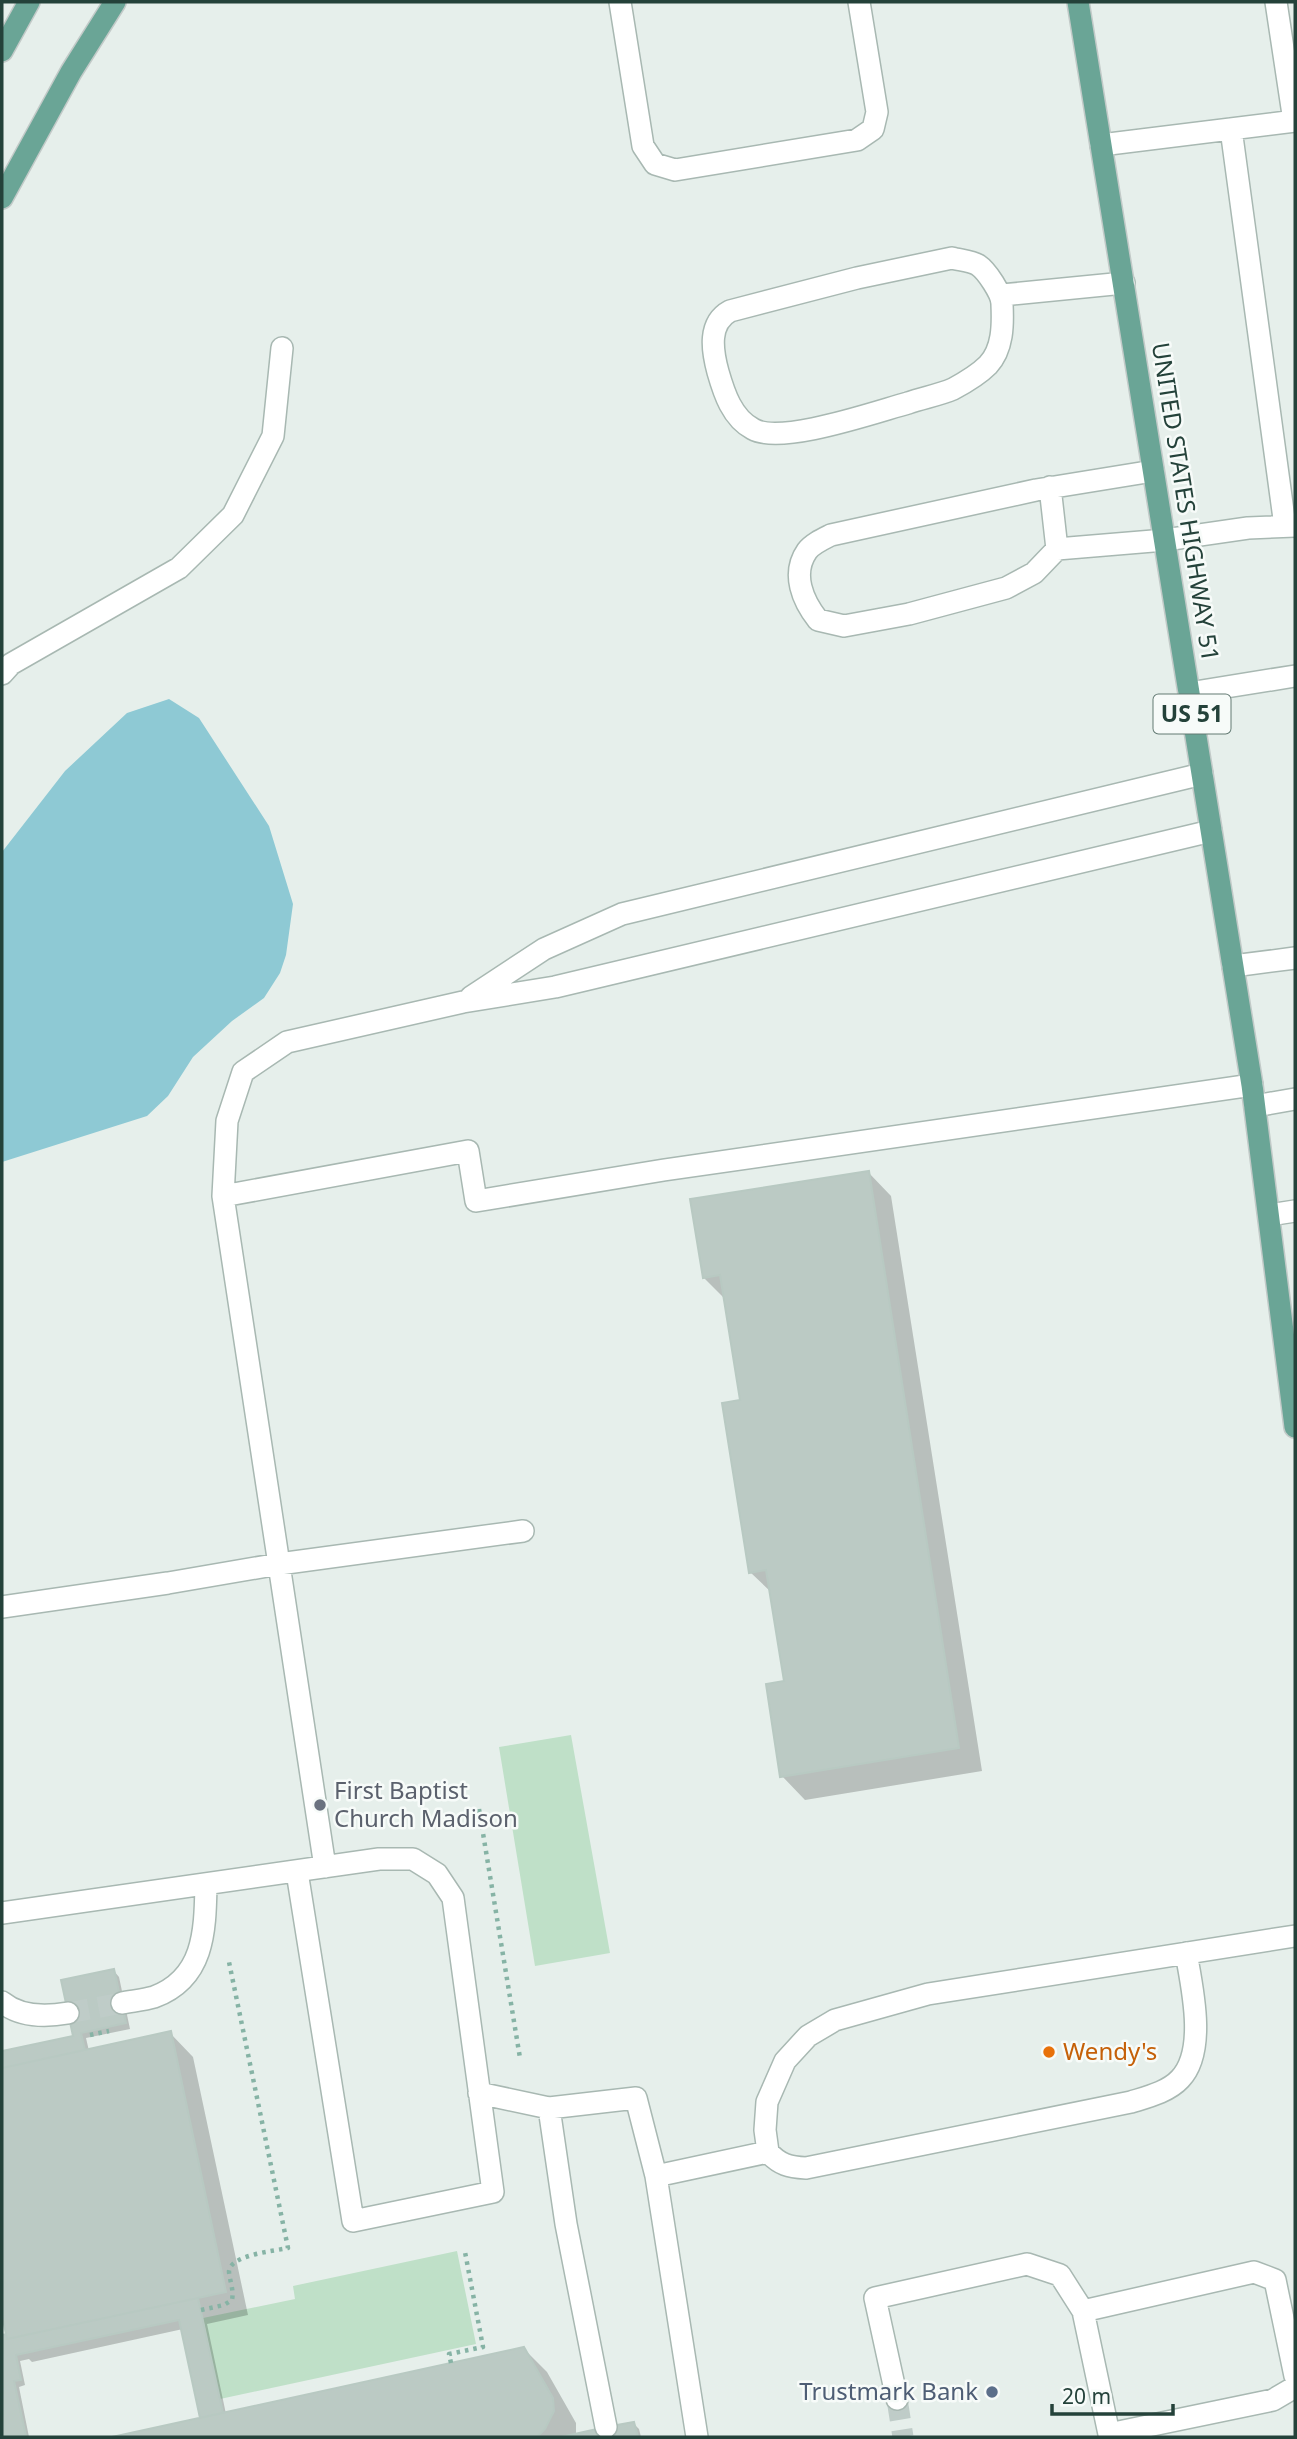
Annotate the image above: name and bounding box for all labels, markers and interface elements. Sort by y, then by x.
street label: UNITED STATES HIGHWAY 51 [1145,340,1228,664]
road number: US 51 [1154,694,1230,734]
place label: First Baptist Church Madison [334,1773,518,1834]
marker: First Baptist Church Madison [312,1797,328,1813]
place label: Wendy's [1063,2034,1157,2067]
marker: Wendy's [1041,2044,1057,2060]
scale bar [1052,2372,1173,2416]
place label: Trustmark Bank [799,2374,978,2407]
text: 20 m [1062,2382,1111,2410]
marker: Trustmark Bank [984,2384,1000,2400]

